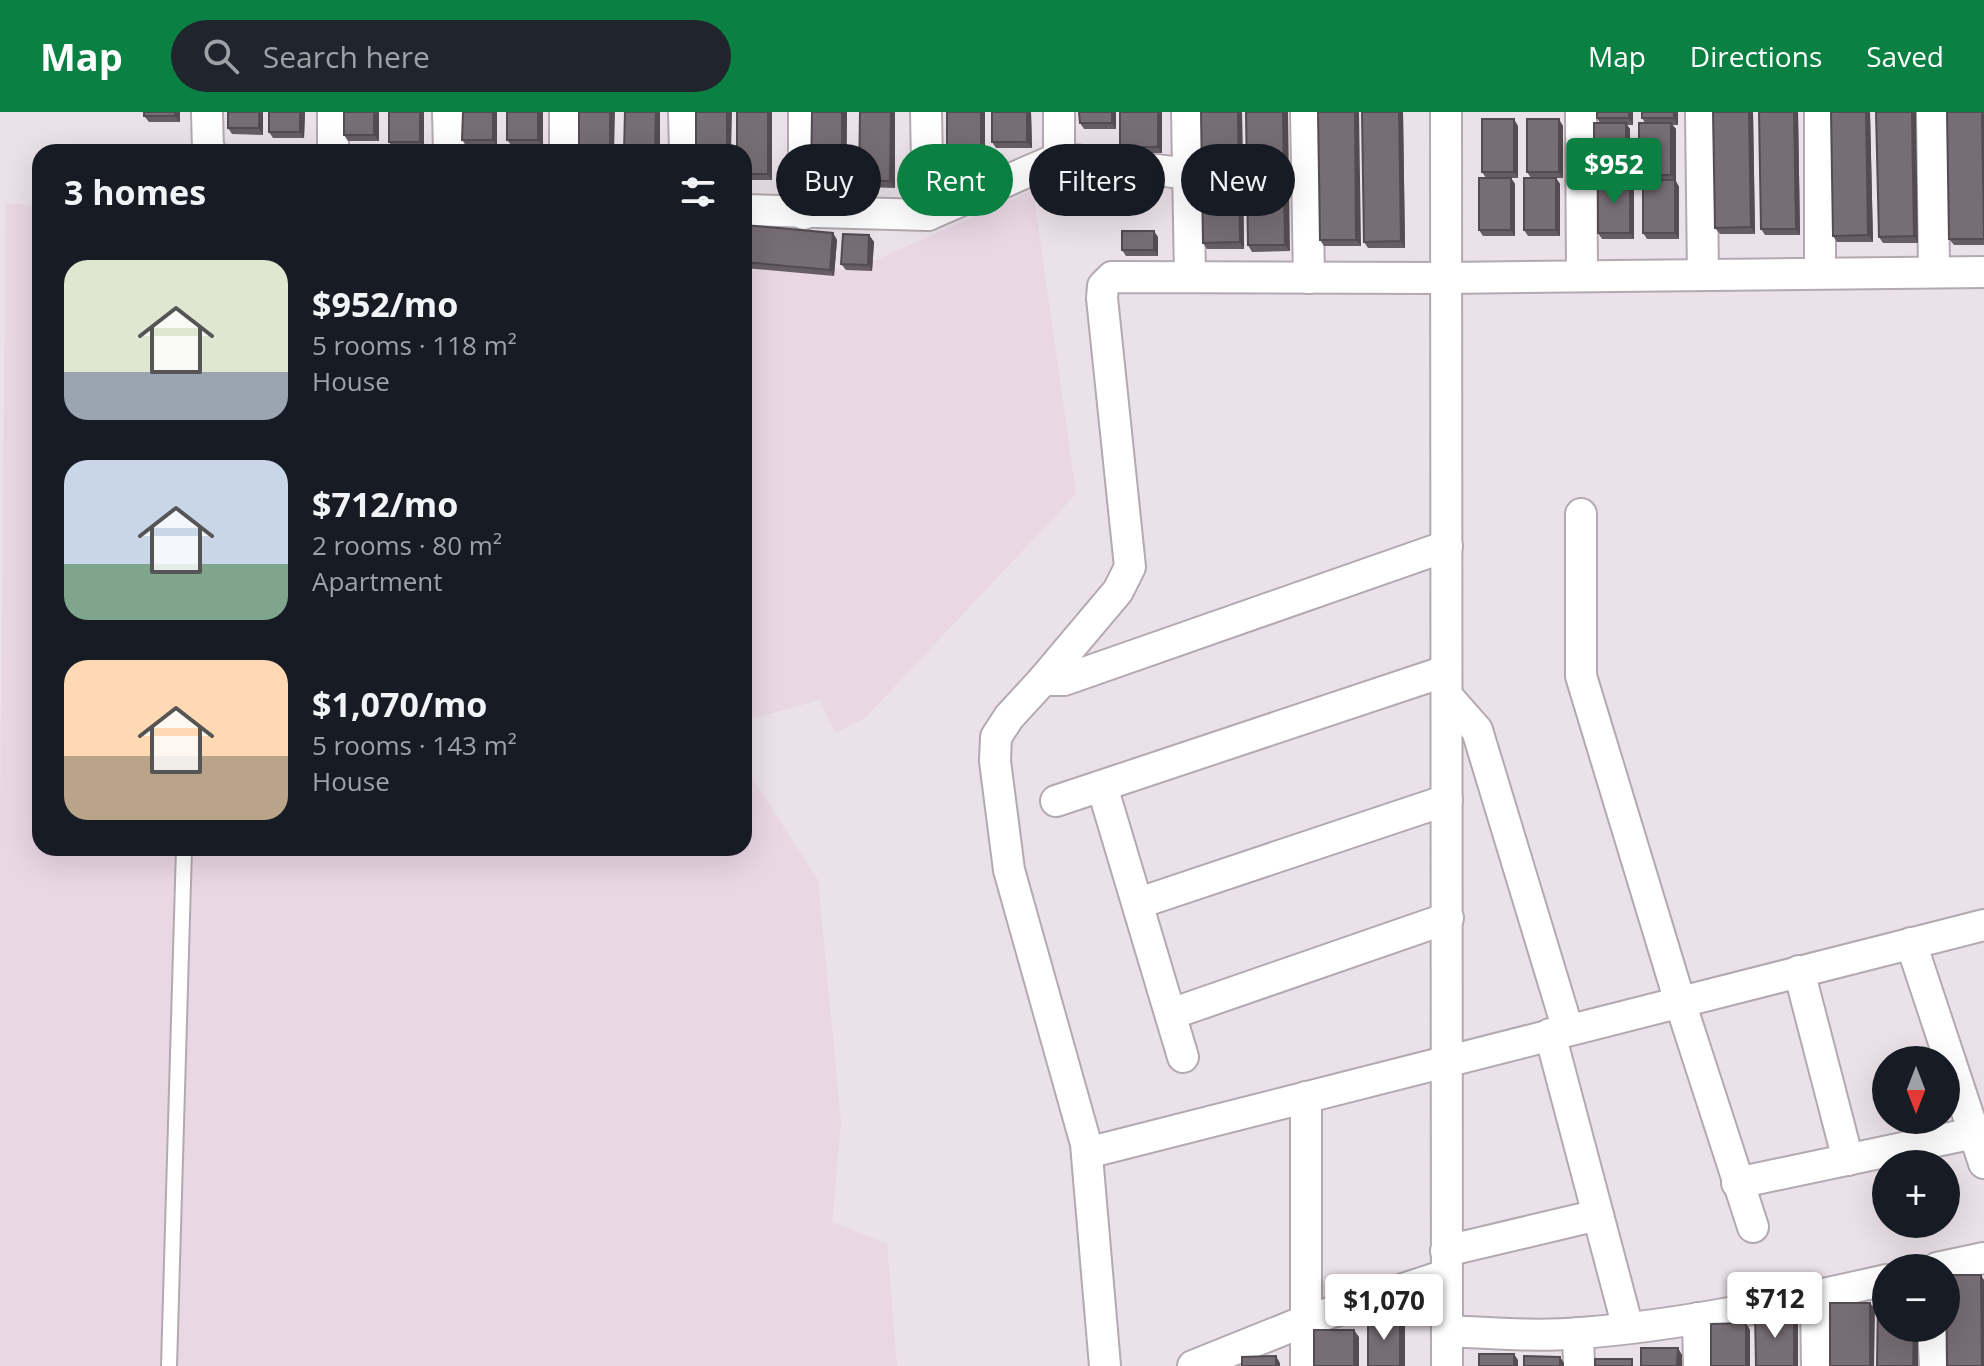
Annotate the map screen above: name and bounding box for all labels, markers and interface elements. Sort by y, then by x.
search box [171,20,731,92]
text: Map [40,30,123,82]
icon: search [199,34,243,78]
text: Search here [263,36,430,77]
text: Map [1588,37,1646,75]
text: Directions [1690,37,1822,75]
text: Saved [1866,37,1944,75]
pin: $952 [1567,138,1661,206]
chip: Buy [776,144,881,216]
chip: Rent [897,144,1013,216]
chip: Filters [1029,144,1165,216]
chip: New [1181,144,1295,216]
text: $952 [1584,146,1644,182]
text: 3 homes [64,169,206,215]
icon: filters [676,170,720,214]
text: $952/mo [312,281,458,327]
icon: home [128,292,224,388]
text: 5 rooms · 118 m² [312,327,517,363]
text: House [312,363,390,399]
text: $712/mo [312,481,458,527]
icon: home [128,492,224,588]
text: 2 rooms · 80 m² [312,527,502,563]
text: Apartment [312,563,443,599]
text: $1,070/mo [312,681,487,727]
icon: home [128,692,224,788]
text: 5 rooms · 143 m² [312,727,517,763]
text: House [312,763,390,799]
north arrow [1872,1046,1960,1134]
map controls [1872,1046,1960,1342]
button: + [1872,1150,1960,1238]
button: − [1872,1254,1960,1342]
pin: $712 [1728,1272,1822,1340]
pin: $1,070 [1319,1274,1449,1342]
text: $712 [1745,1280,1805,1316]
text: $1,070 [1343,1282,1425,1318]

